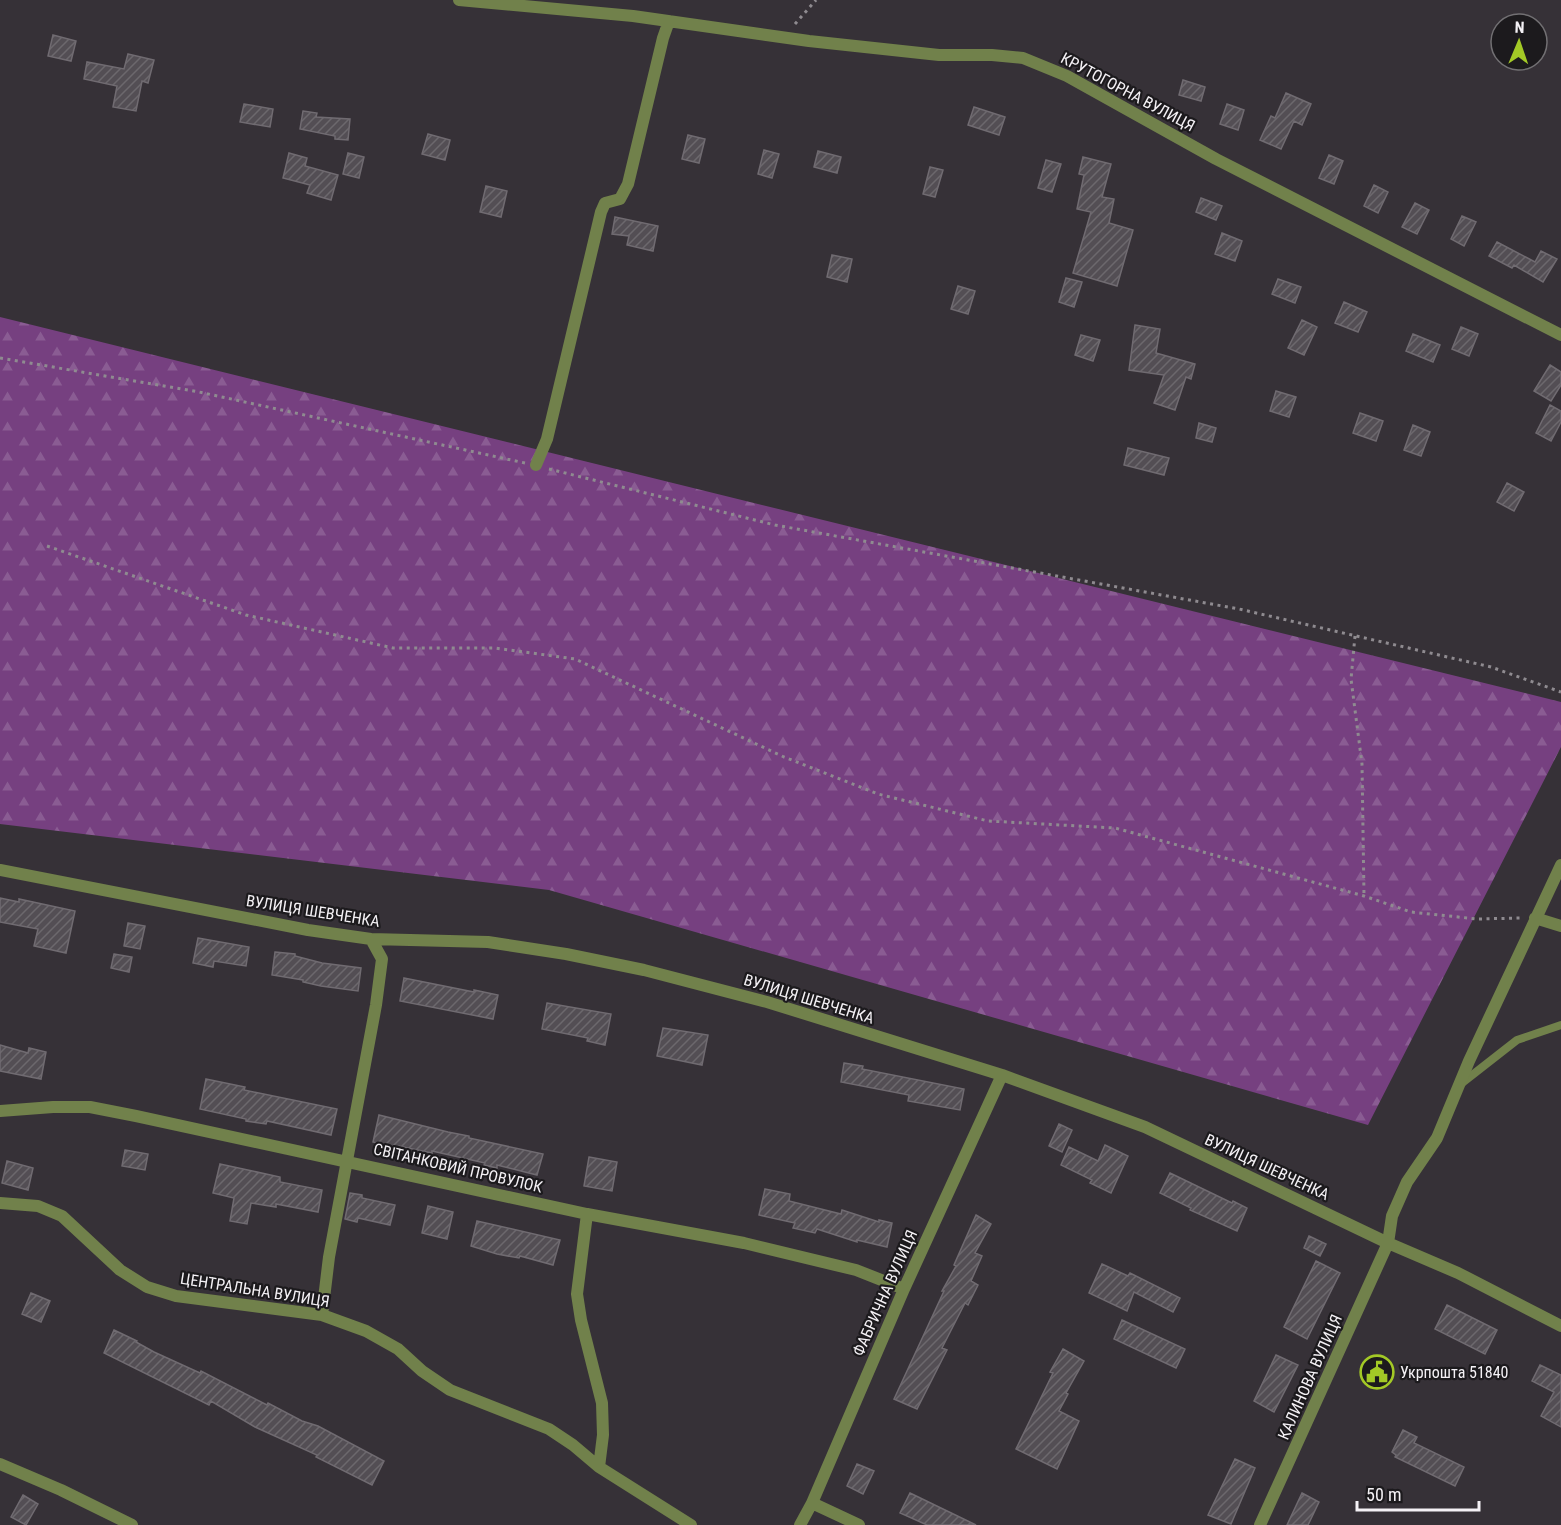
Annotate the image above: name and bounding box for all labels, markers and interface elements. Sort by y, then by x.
north arrow [1489,12,1549,72]
text: N [1514,18,1525,37]
street label: КРУТОГОРНА ВУЛИЦЯ [1058,49,1198,135]
street label: ВУЛИЦЯ ШЕВЧЕНКА [245,891,381,931]
street label: ВУЛИЦЯ ШЕВЧЕНКА [742,970,876,1028]
street label: ВУЛИЦЯ ШЕВЧЕНКА [1202,1130,1332,1204]
street label: СВІТАНКОВИЙ ПРОВУЛОК [372,1139,544,1197]
street label: ФАБРИЧНА ВУЛИЦЯ [849,1227,921,1359]
street label: ЦЕНТРАЛЬНА ВУЛИЦЯ [179,1269,331,1311]
street label: КАЛИНОВА ВУЛИЦЯ [1274,1311,1346,1443]
public building icon: Укрпошта 51840 [1359,1354,1395,1390]
place label: Укрпошта 51840 [1400,1363,1509,1382]
scale bar [1357,1474,1478,1512]
text: 50 m [1366,1484,1401,1505]

